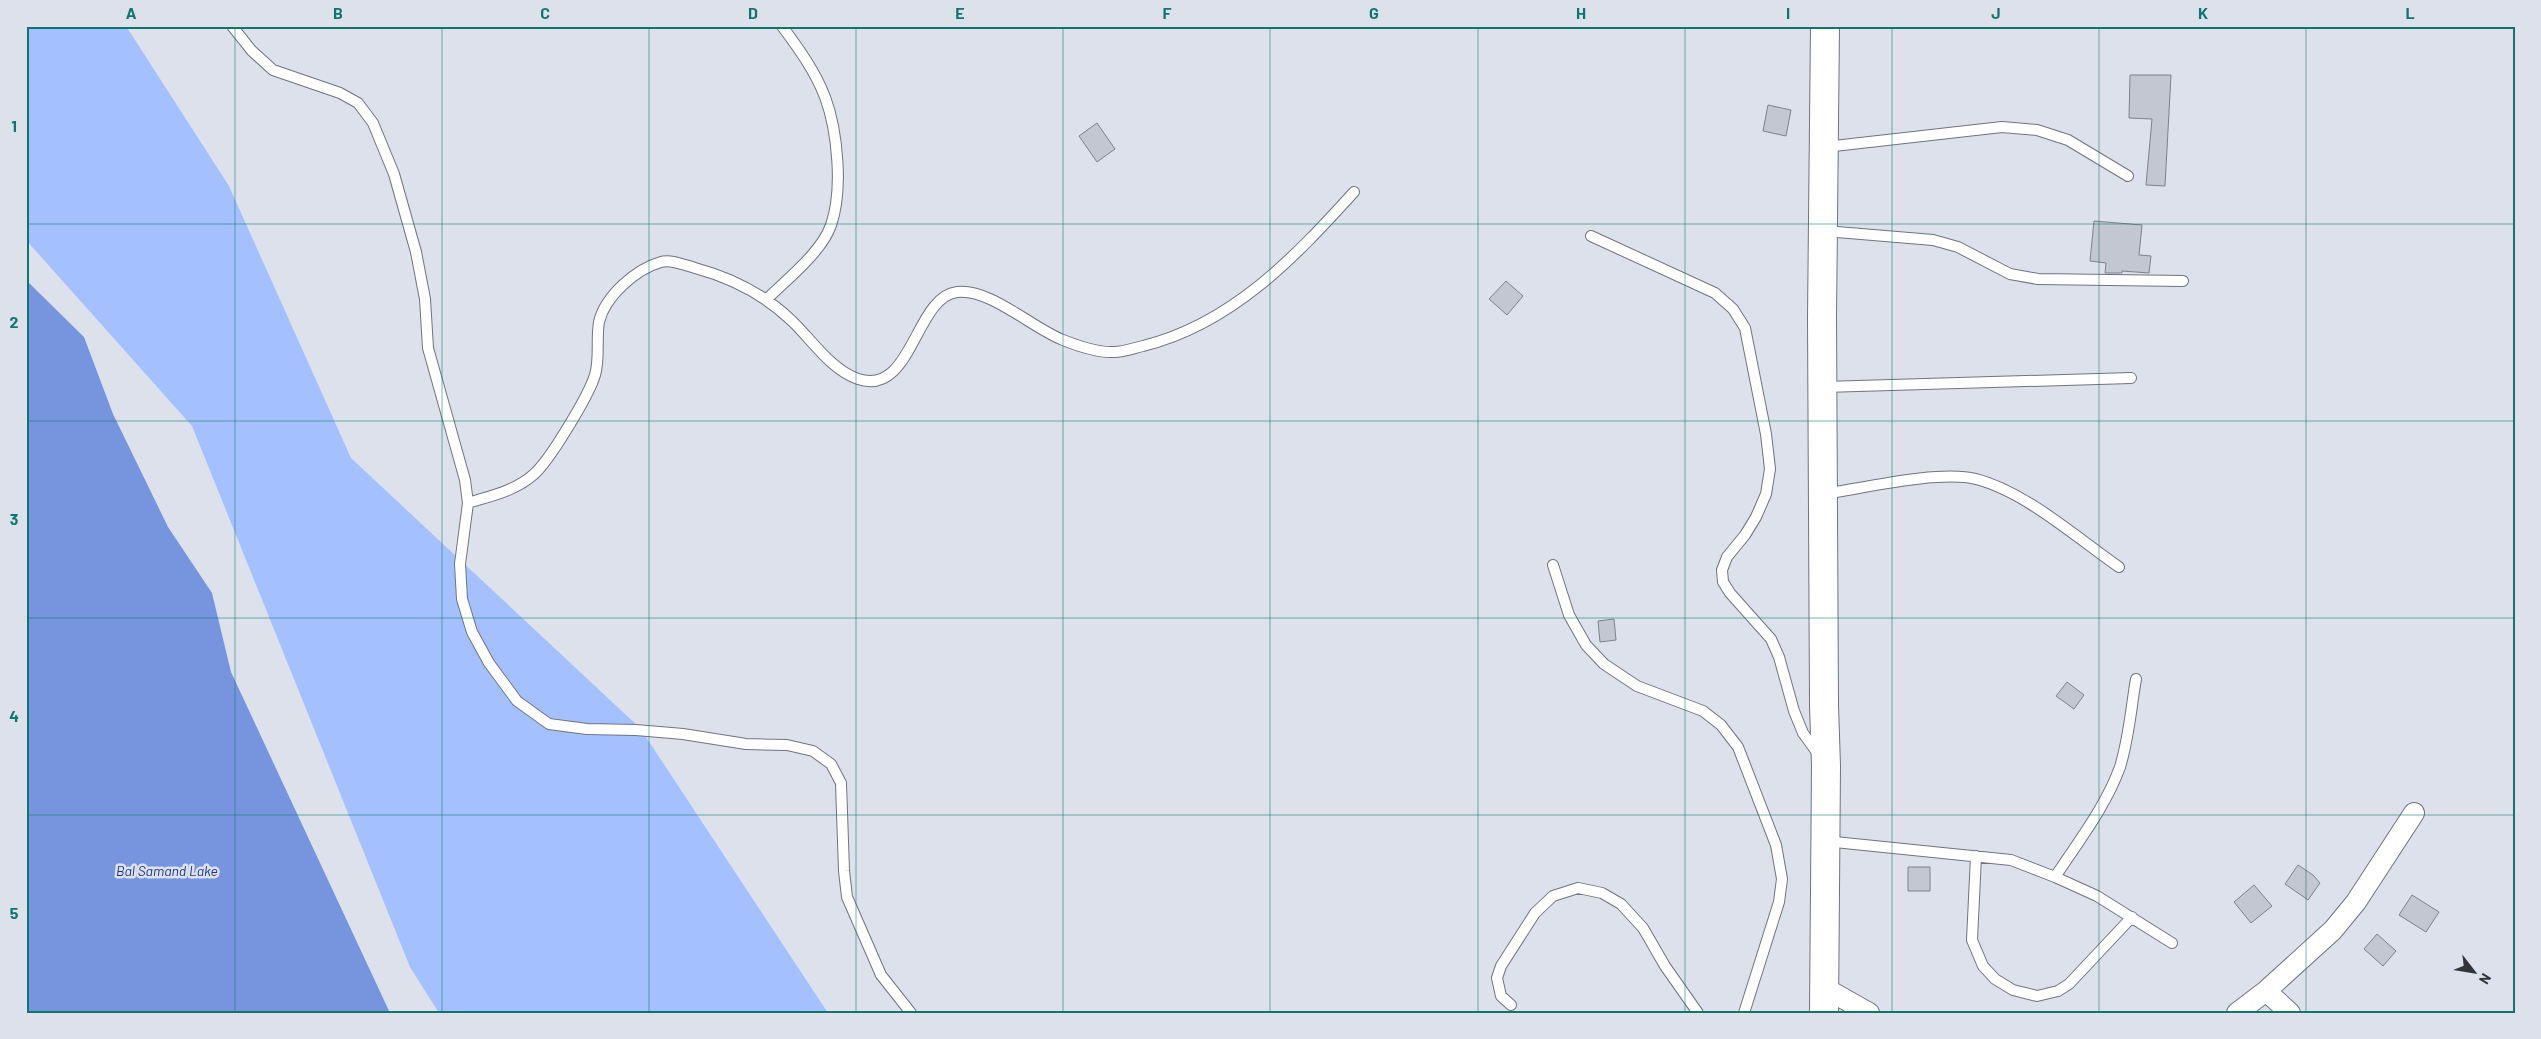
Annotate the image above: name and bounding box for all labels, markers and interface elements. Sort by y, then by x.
text: A [126,3,137,22]
text: B [333,3,343,22]
text: C [540,3,550,22]
text: D [748,3,758,22]
text: E [955,3,965,22]
text: F [1163,3,1172,22]
text: G [1369,3,1379,22]
text: H [1576,3,1586,22]
text: I [1786,3,1790,22]
text: J [1991,3,2001,22]
text: K [2198,3,2208,22]
text: L [2405,3,2415,22]
text: 1 [11,116,17,135]
text: 2 [10,312,19,331]
text: 3 [10,509,18,528]
text: 4 [9,706,19,725]
water label: Bal Samand Lake [116,862,218,879]
text: 5 [10,903,19,922]
north arrow [2448,946,2498,996]
text: N [2476,971,2495,987]

